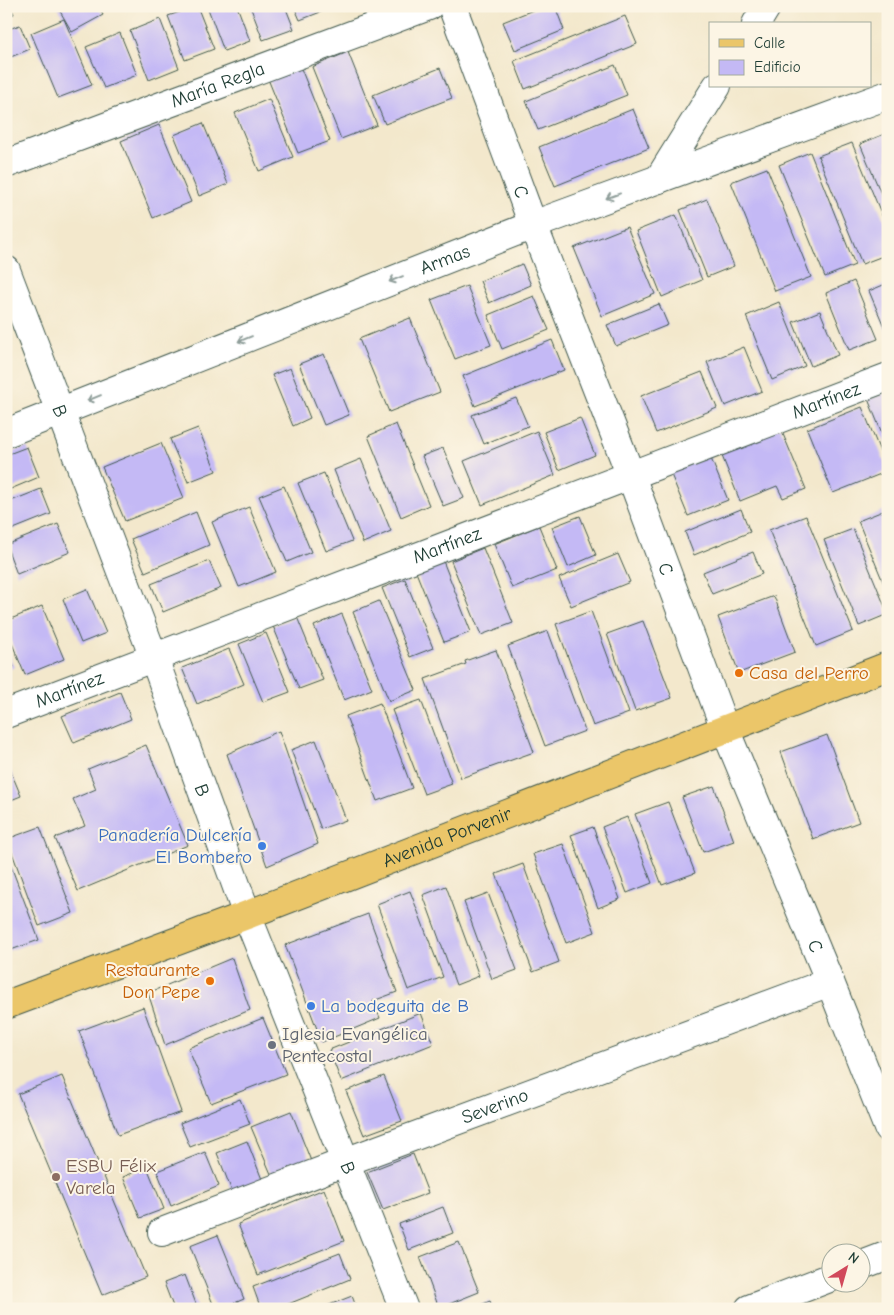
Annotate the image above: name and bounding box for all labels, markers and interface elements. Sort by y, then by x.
legend [709,22,872,88]
text: Calle [754,34,786,52]
street label: María Regla [168,57,268,112]
text: Edificio [754,58,801,76]
street label: C [508,182,533,201]
one-way arrow [606,192,621,201]
street label: Armas [417,240,473,279]
one-way arrow [389,275,404,284]
one-way arrow [238,334,253,344]
street label: Martínez [789,378,863,424]
one-way arrow [86,395,101,404]
street label: B [47,402,72,421]
street label: Martínez [410,523,484,569]
street label: C [653,560,678,578]
place label: Casa del Perro [749,662,869,684]
street label: Martínez [32,667,107,713]
marker: Casa del Perro [733,667,745,679]
street label: B [190,781,214,800]
street label: Avenida Porvenir [380,802,515,872]
place label: Panadería Dulcería El Bombero [98,824,252,868]
marker: Panadería Dulcería El Bombero [256,840,268,852]
street label: C [803,937,828,956]
place label: Restaurante Don Pepe [105,959,200,1003]
marker: Restaurante Don Pepe [204,975,216,987]
place label: La bodeguita de B [321,995,469,1017]
marker: La bodeguita de B [305,1000,317,1012]
place label: Iglesia Evangélica Pentecostal [282,1023,428,1067]
marker: Iglesia Evangélica Pentecostal [266,1039,278,1051]
street label: Severino [459,1084,532,1129]
place label: ESBU Félix Varela [66,1155,157,1199]
street label: B [335,1159,360,1178]
marker: ESBU Félix Varela [50,1171,62,1183]
north arrow [822,1242,872,1292]
text: N [845,1248,862,1268]

